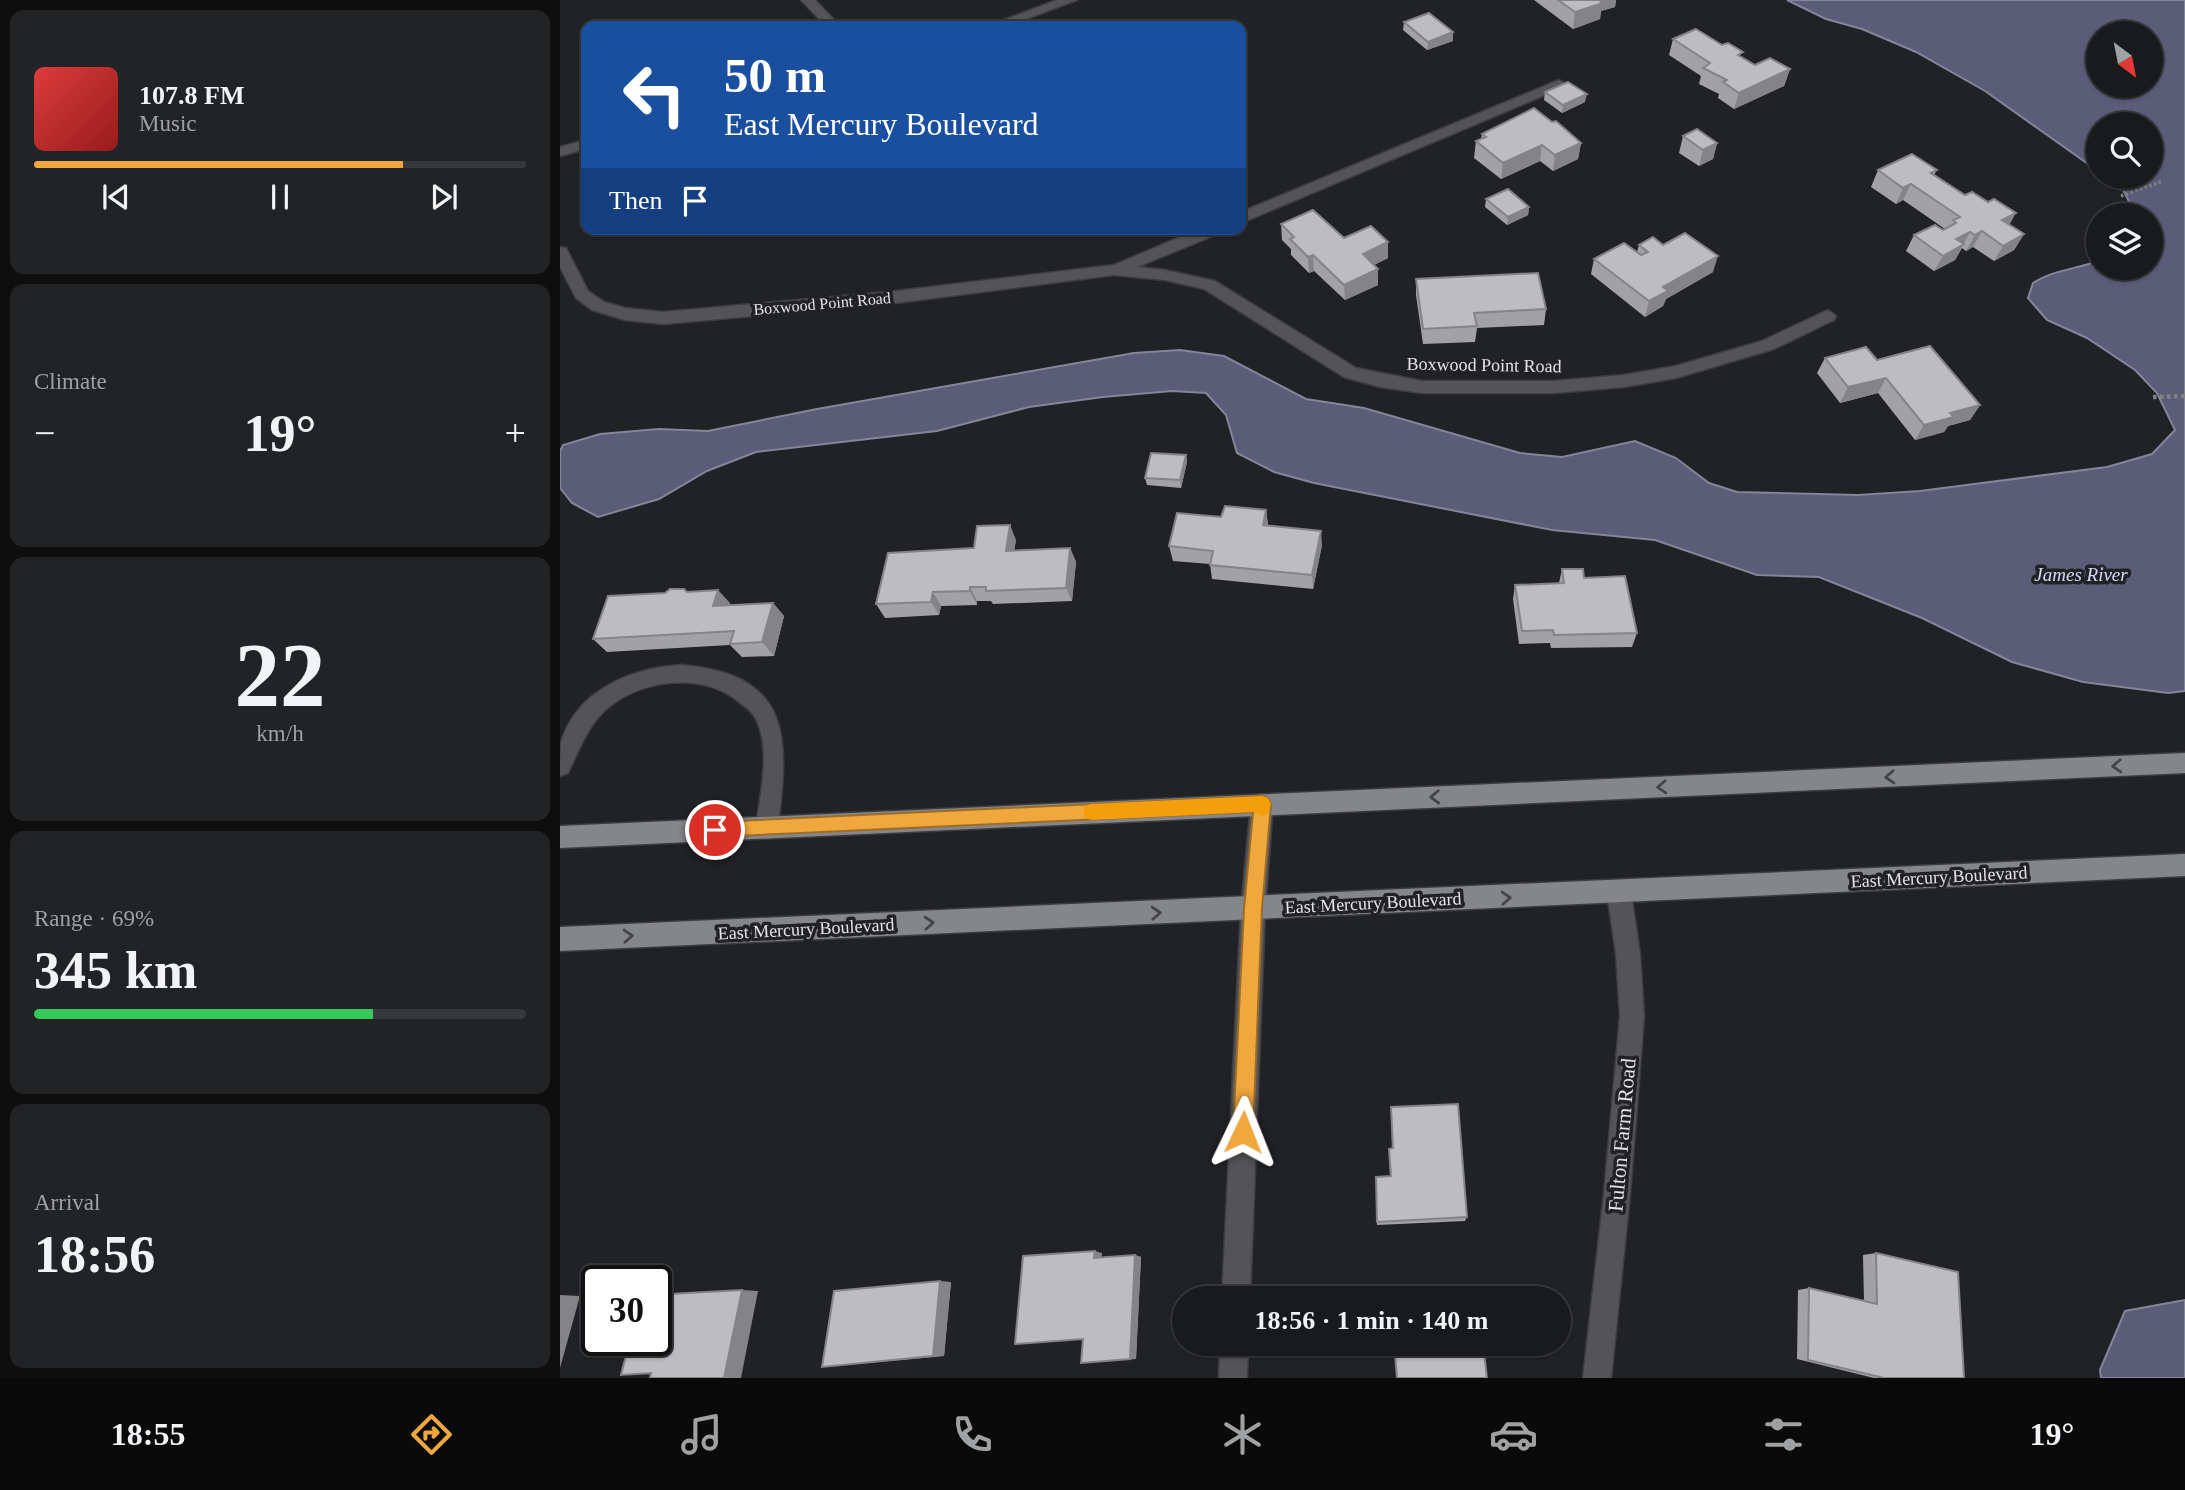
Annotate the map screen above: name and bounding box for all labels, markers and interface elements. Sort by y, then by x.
north arrow [2086,21,2163,98]
map controls [2086,21,2163,280]
text: 50 m [724,48,826,103]
icon: left [609,49,700,140]
text: 107.8 FM [139,81,244,110]
text: East Mercury Boulevard [724,106,1039,142]
text: Music [139,111,197,136]
button: search [2086,112,2163,189]
icon: previous [97,178,135,216]
icon: pause [261,178,299,216]
icon: next [425,178,463,216]
icon: arrive [676,182,714,220]
text: Then [609,186,662,215]
button: layers [2086,203,2163,280]
street label: Boxwood Point Road [753,289,891,318]
street label: Boxwood Point Road [1406,354,1562,376]
text: Climate [34,369,107,394]
text: 19° [244,405,316,462]
text: − [34,412,55,454]
text: + [505,412,526,454]
water label: James River [2034,564,2128,585]
text: 22 [235,625,326,726]
text: km/h [256,721,304,746]
one-way arrow [2111,758,2122,773]
one-way arrow [1884,769,1895,784]
one-way arrow [1657,780,1668,795]
one-way arrow [1429,790,1440,805]
pin [685,800,745,860]
icon: arrive [696,811,734,849]
street label: East Mercury Boulevard [1850,862,2028,892]
street label: East Mercury Boulevard [1284,888,1462,918]
one-way arrow [1501,890,1512,905]
text: Range · 69% [34,906,154,931]
one-way arrow [1151,906,1162,921]
street label: East Mercury Boulevard [717,914,895,944]
one-way arrow [924,916,935,931]
one-way arrow [623,929,634,944]
text: 345 km [34,942,197,999]
street label: Fulton Farm Road [1603,1057,1641,1213]
position arrow [1206,1095,1280,1169]
text: Arrival [34,1190,100,1215]
text: 18:56 [34,1226,155,1283]
speed limit sign: 30 [581,1265,672,1356]
text: 18:56 · 1 min · 140 m [1255,1306,1489,1335]
icon: directions [407,1410,456,1459]
icon: music [677,1410,726,1459]
icon: phone [948,1410,997,1459]
icon: climate [1218,1410,1267,1459]
icon: car [1489,1410,1538,1459]
icon: filters [1759,1410,1808,1459]
text: 18:55 [111,1416,185,1452]
text: 19° [2029,1416,2074,1452]

